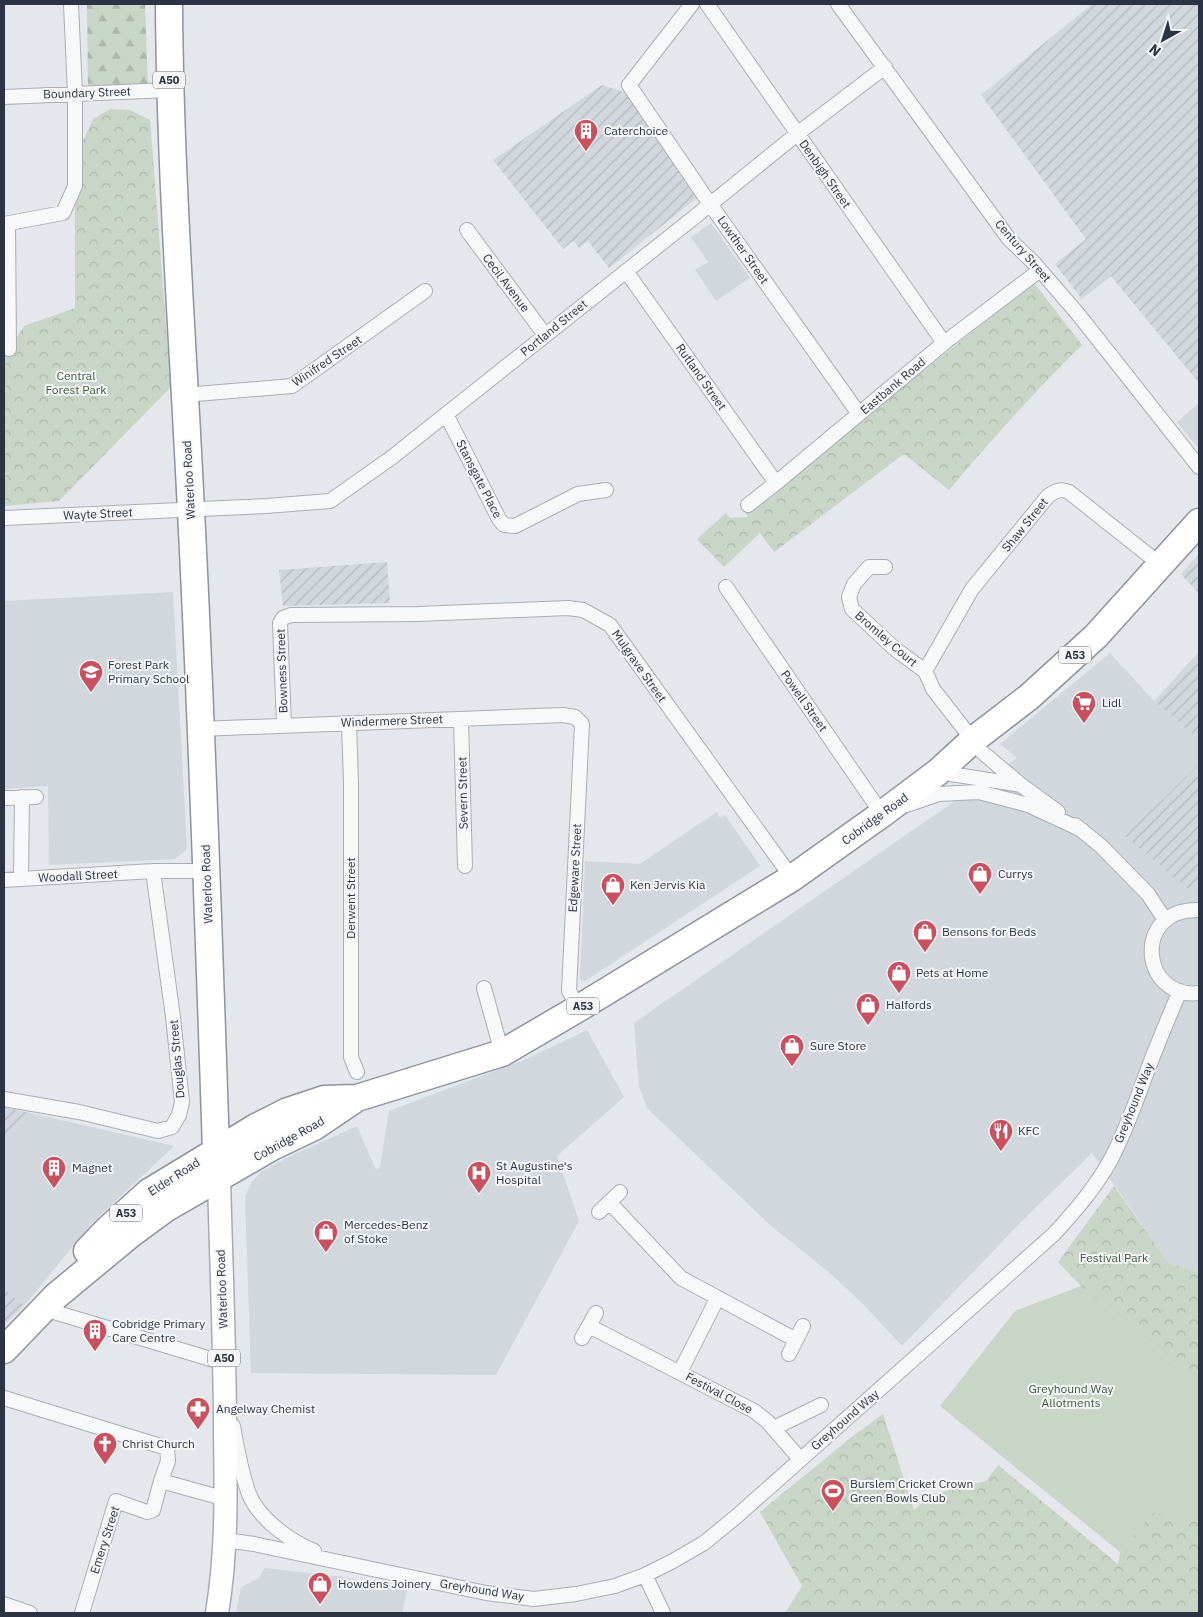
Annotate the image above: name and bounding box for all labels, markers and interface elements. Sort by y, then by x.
north arrow [1138,15,1188,65]
text: N [1145,40,1164,60]
road number: A50 [153,72,185,88]
street label: Boundary Street [43,83,131,102]
building icon: Caterchoice [573,118,599,152]
place label: Caterchoice [604,123,668,138]
street label: Denbigh Street [796,137,855,211]
street label: Lowther Street [714,213,772,287]
street label: Century Street [992,216,1055,285]
street label: Cecil Avenue [480,251,533,315]
street label: Portland Street [517,296,590,359]
street label: Winifred Street [289,332,365,389]
street label: Rutland Street [673,341,730,413]
street label: Eastbank Road [857,354,928,417]
park label: Central Forest Park [45,368,107,397]
street label: Stansgate Place [453,437,506,521]
street label: Waterloo Road [179,440,198,520]
street label: Shaw Street [998,495,1051,555]
street label: Wayte Street [63,504,133,523]
street label: Bromley Court [852,607,921,670]
street label: Mulgrave Street [609,627,670,705]
street label: Bowness Street [273,629,290,713]
road number: A53 [1059,646,1091,664]
place label: Forest Park Primary School [108,657,189,686]
school or university icon: Forest Park Primary School [78,659,104,693]
street label: Powell Street [778,667,831,734]
supermarket icon: Lidl [1071,690,1097,724]
place label: Lidl [1102,695,1121,710]
street label: Windermere Street [341,711,443,730]
street label: Severn Street [454,756,471,830]
street label: Cobridge Road [838,789,911,848]
street label: Edgeware Street [565,823,584,913]
street label: Waterloo Road [198,844,215,924]
street label: Derwent Street [343,857,358,939]
shop icon: Currys [967,861,993,895]
street label: Woodall Street [38,866,118,885]
place label: Currys [998,866,1033,881]
shop icon: Ken Jervis Kia [600,872,626,906]
place label: Ken Jervis Kia [630,877,706,892]
shop icon: Bensons for Beds [912,919,938,953]
place label: Bensons for Beds [942,924,1036,939]
shop icon: Pets at Home [886,960,912,994]
place label: Pets at Home [916,965,989,980]
shop icon: Halfords [855,992,881,1026]
place label: Halfords [886,997,932,1012]
road number: A53 [567,998,599,1014]
street label: Douglas Street [166,1019,187,1099]
shop icon: Sure Store [779,1033,805,1067]
place label: Sure Store [810,1038,867,1053]
street label: Greyhound Way [1111,1061,1156,1145]
street label: Cobridge Road [251,1113,327,1164]
restaurant icon: KFC [988,1118,1014,1152]
place label: KFC [1018,1123,1040,1138]
street label: Elder Road [145,1154,202,1199]
building icon: Magnet [41,1155,67,1189]
place label: St Augustine's Hospital [496,1158,573,1187]
place label: Magnet [72,1160,112,1175]
hospital icon: St Augustine's Hospital [466,1160,492,1194]
road number: A53 [110,1204,142,1222]
place label: Mercedes-Benz of Stoke [344,1217,429,1246]
shop icon: Mercedes-Benz of Stoke [313,1219,339,1253]
street label: Waterloo Road [213,1249,230,1329]
park label: Festival Park [1080,1250,1149,1265]
place label: Cobridge Primary Care Centre [112,1316,205,1345]
building icon: Cobridge Primary Care Centre [82,1318,108,1352]
road number: A50 [208,1350,240,1366]
street label: Festival Close [683,1369,756,1417]
park label: Greyhound Way Allotments [1028,1381,1114,1410]
street label: Greyhound Way [808,1386,882,1453]
pharmacy icon: Angelway Chemist [185,1396,211,1430]
place label: Angelway Chemist [216,1401,315,1416]
church icon: Christ Church [92,1431,118,1465]
place label: Christ Church [122,1436,195,1451]
place label: Burslem Cricket Crown Green Bowls Club [850,1476,973,1505]
sports icon: Burslem Cricket Crown Green Bowls Club [820,1478,846,1512]
street label: Emery Street [87,1504,123,1576]
shop icon: Howdens Joinery [307,1571,333,1605]
street label: Greyhound Way [439,1575,525,1604]
place label: Howdens Joinery [338,1576,431,1591]

